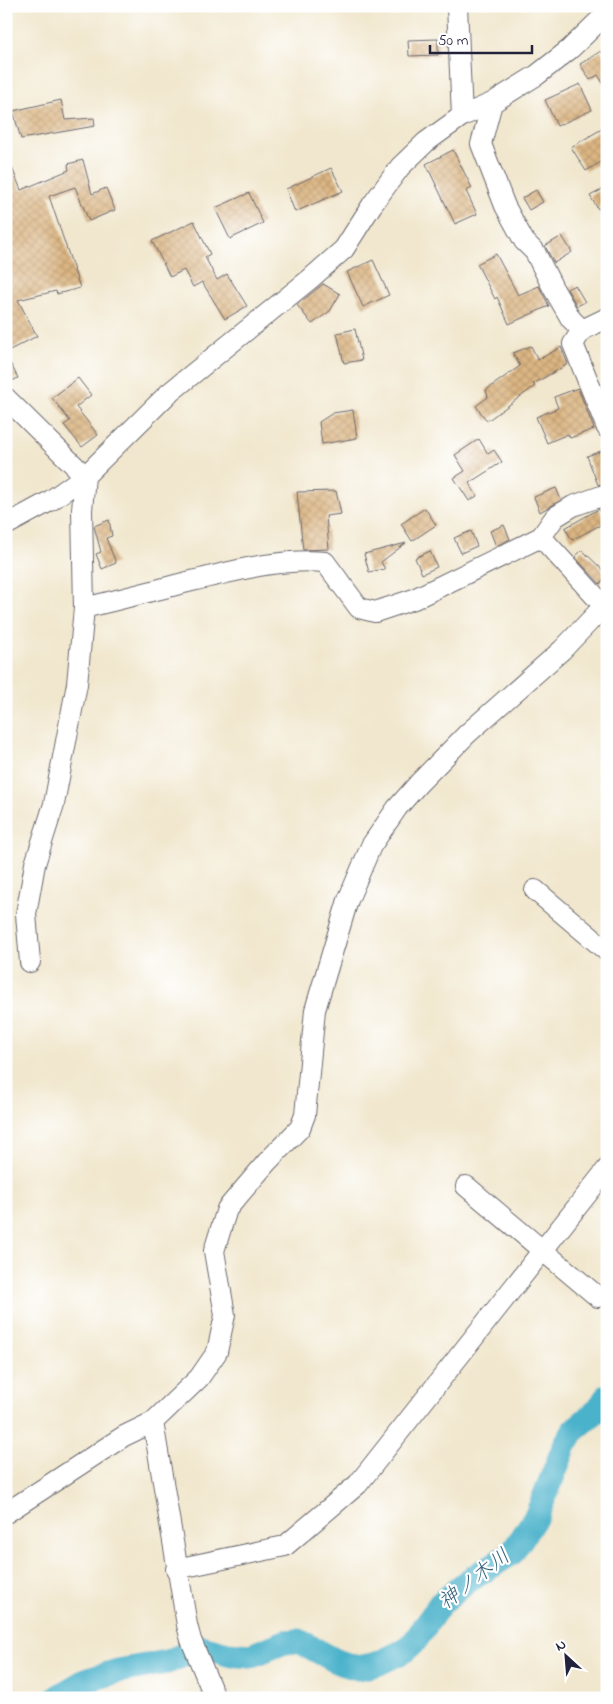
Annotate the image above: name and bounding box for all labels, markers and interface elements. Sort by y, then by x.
scale bar [430,22,533,54]
text: 50 m [438,30,469,52]
water label: 神ノ木川 [433,1542,517,1618]
north arrow [540,1632,590,1682]
text: N [552,1634,570,1657]

